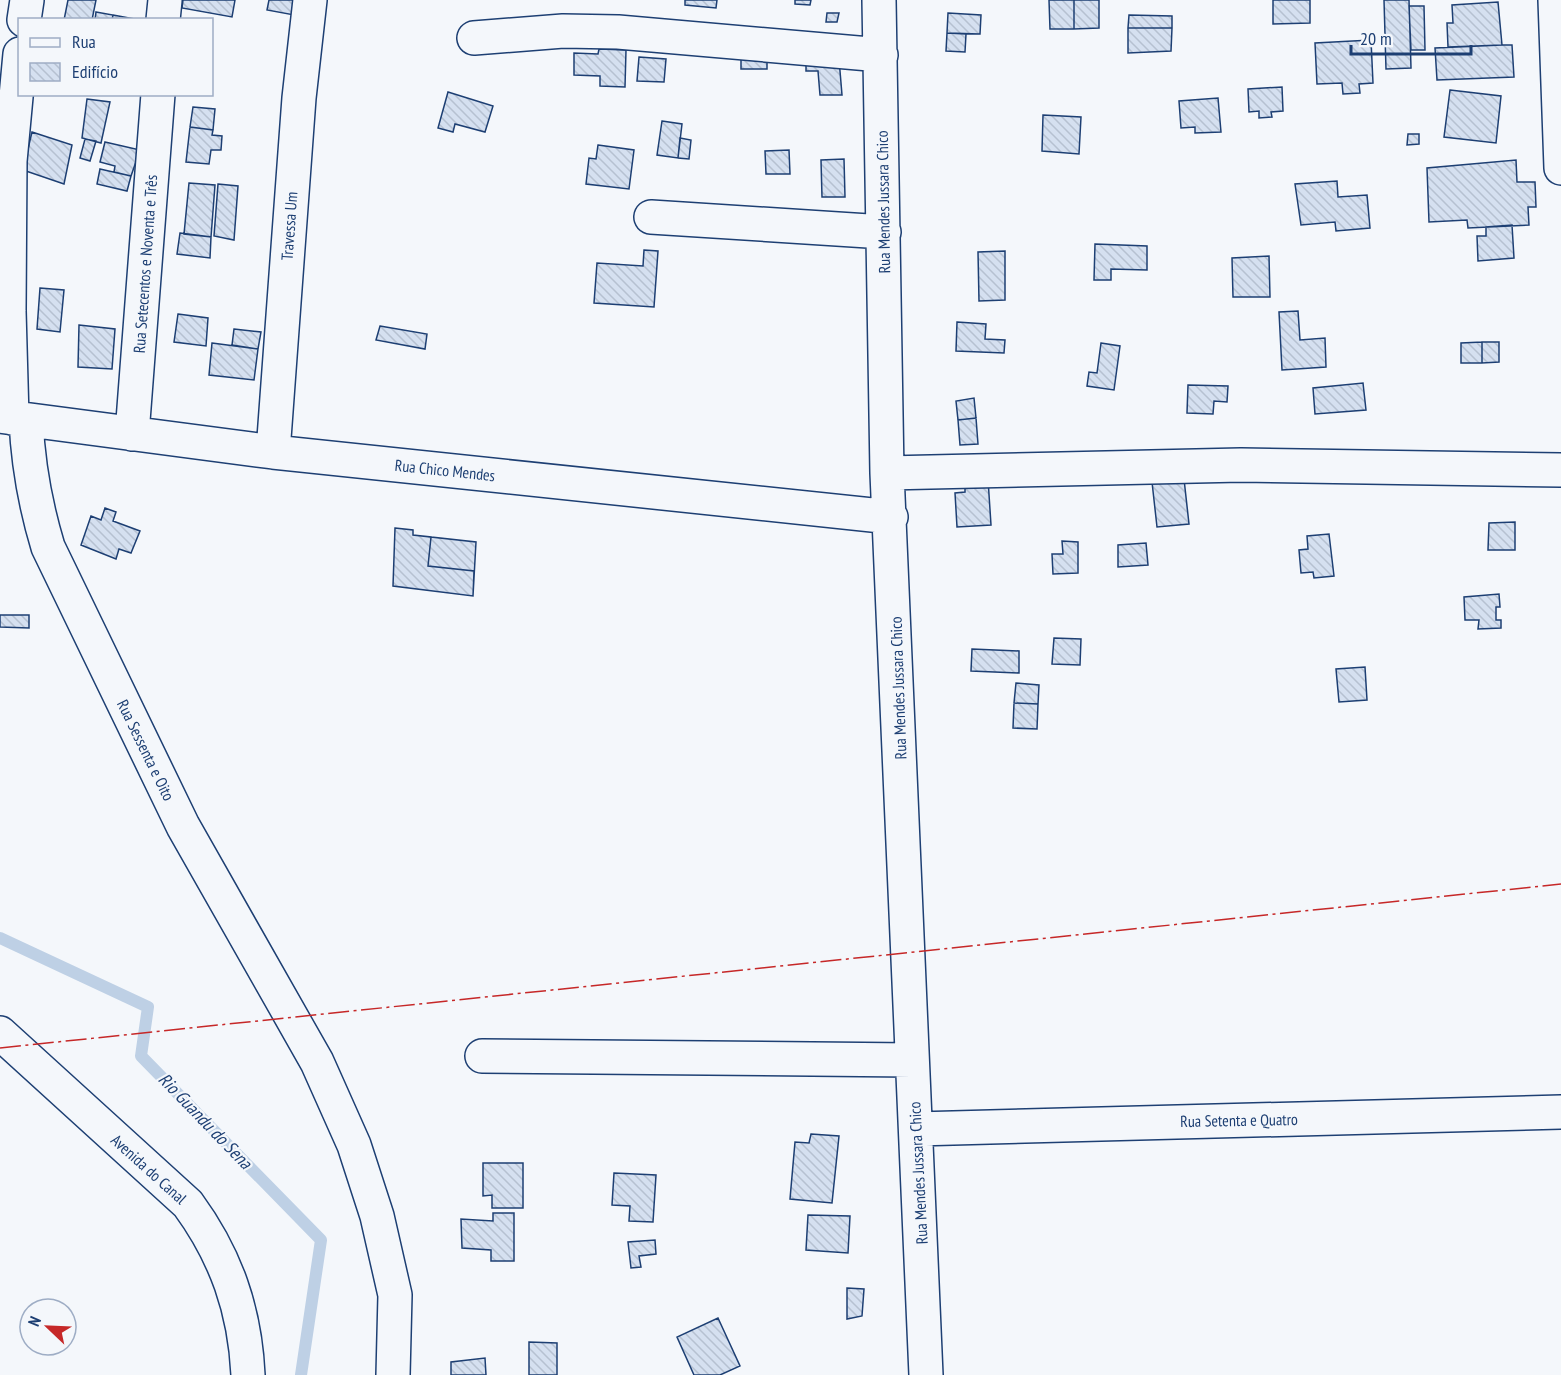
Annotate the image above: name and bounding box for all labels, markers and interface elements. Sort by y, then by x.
legend [18,18,213,96]
scale bar [1351,18,1471,56]
text: 20 m [1360,27,1392,50]
text: Rua [72,30,96,53]
text: Edifício [72,60,118,83]
street label: Rua Mendes Jussara Chico [872,130,894,274]
street label: Rua Setecentos e Noventa e Três [129,174,161,354]
street label: Travessa Um [277,191,301,261]
street label: Rua Chico Mendes [394,455,496,485]
street label: Rua Mendes Jussara Chico [886,616,910,760]
street label: Rua Sessenta e Oito [113,696,179,804]
water label: Rio Guandu do Sena [154,1068,258,1174]
street label: Rua Mendes Jussara Chico [904,1101,932,1245]
street label: Rua Setenta e Quatro [1180,1109,1298,1131]
street label: Avenida do Canal [107,1130,191,1208]
north arrow [18,1297,78,1357]
text: N [23,1313,45,1329]

